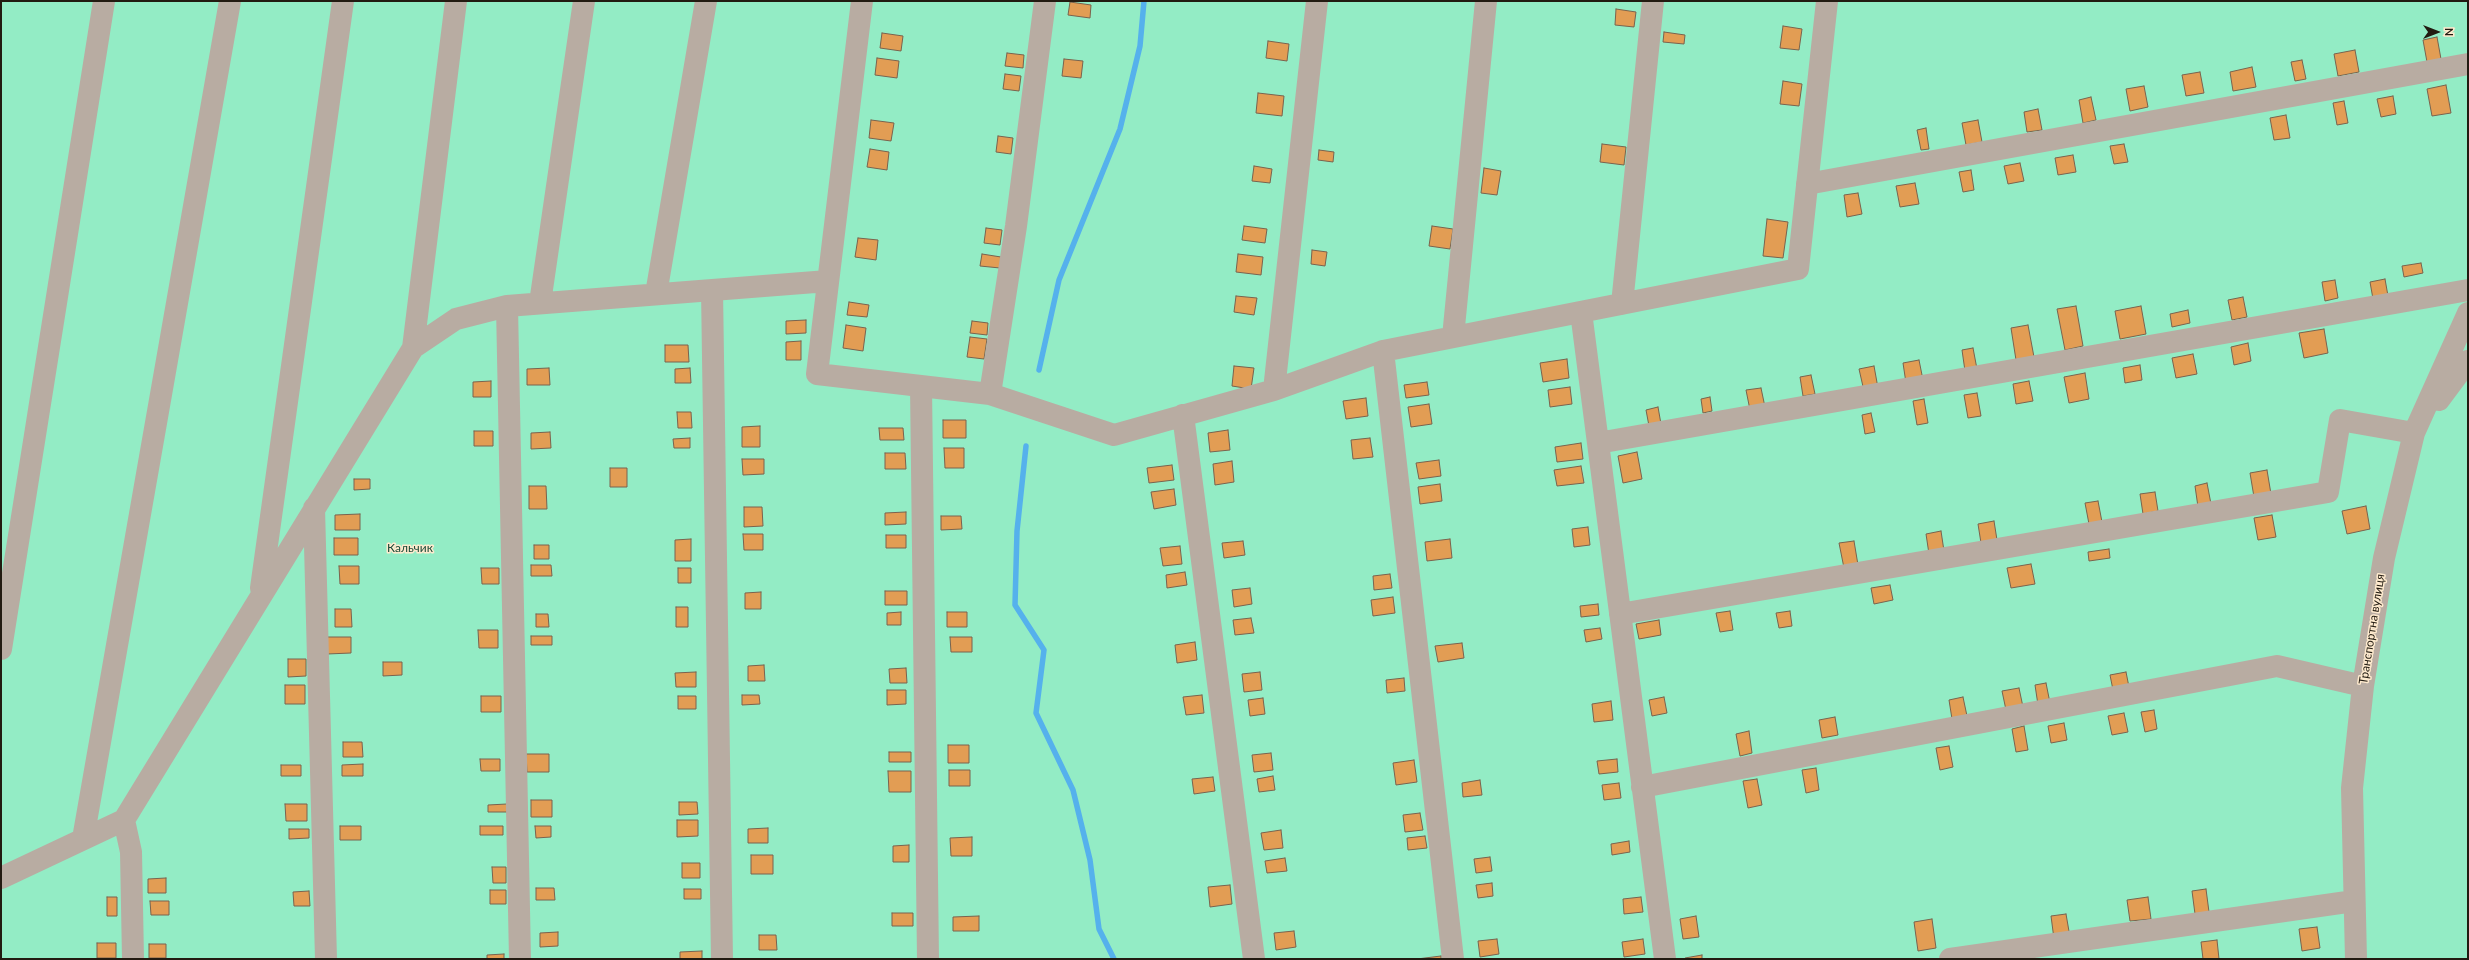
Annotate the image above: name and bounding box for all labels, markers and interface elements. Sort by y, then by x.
north arrow [2417,12,2457,52]
text: N [2443,28,2456,36]
park label: Кальчик [387,541,433,555]
street label: Транспортна вулиця [2356,573,2388,685]

